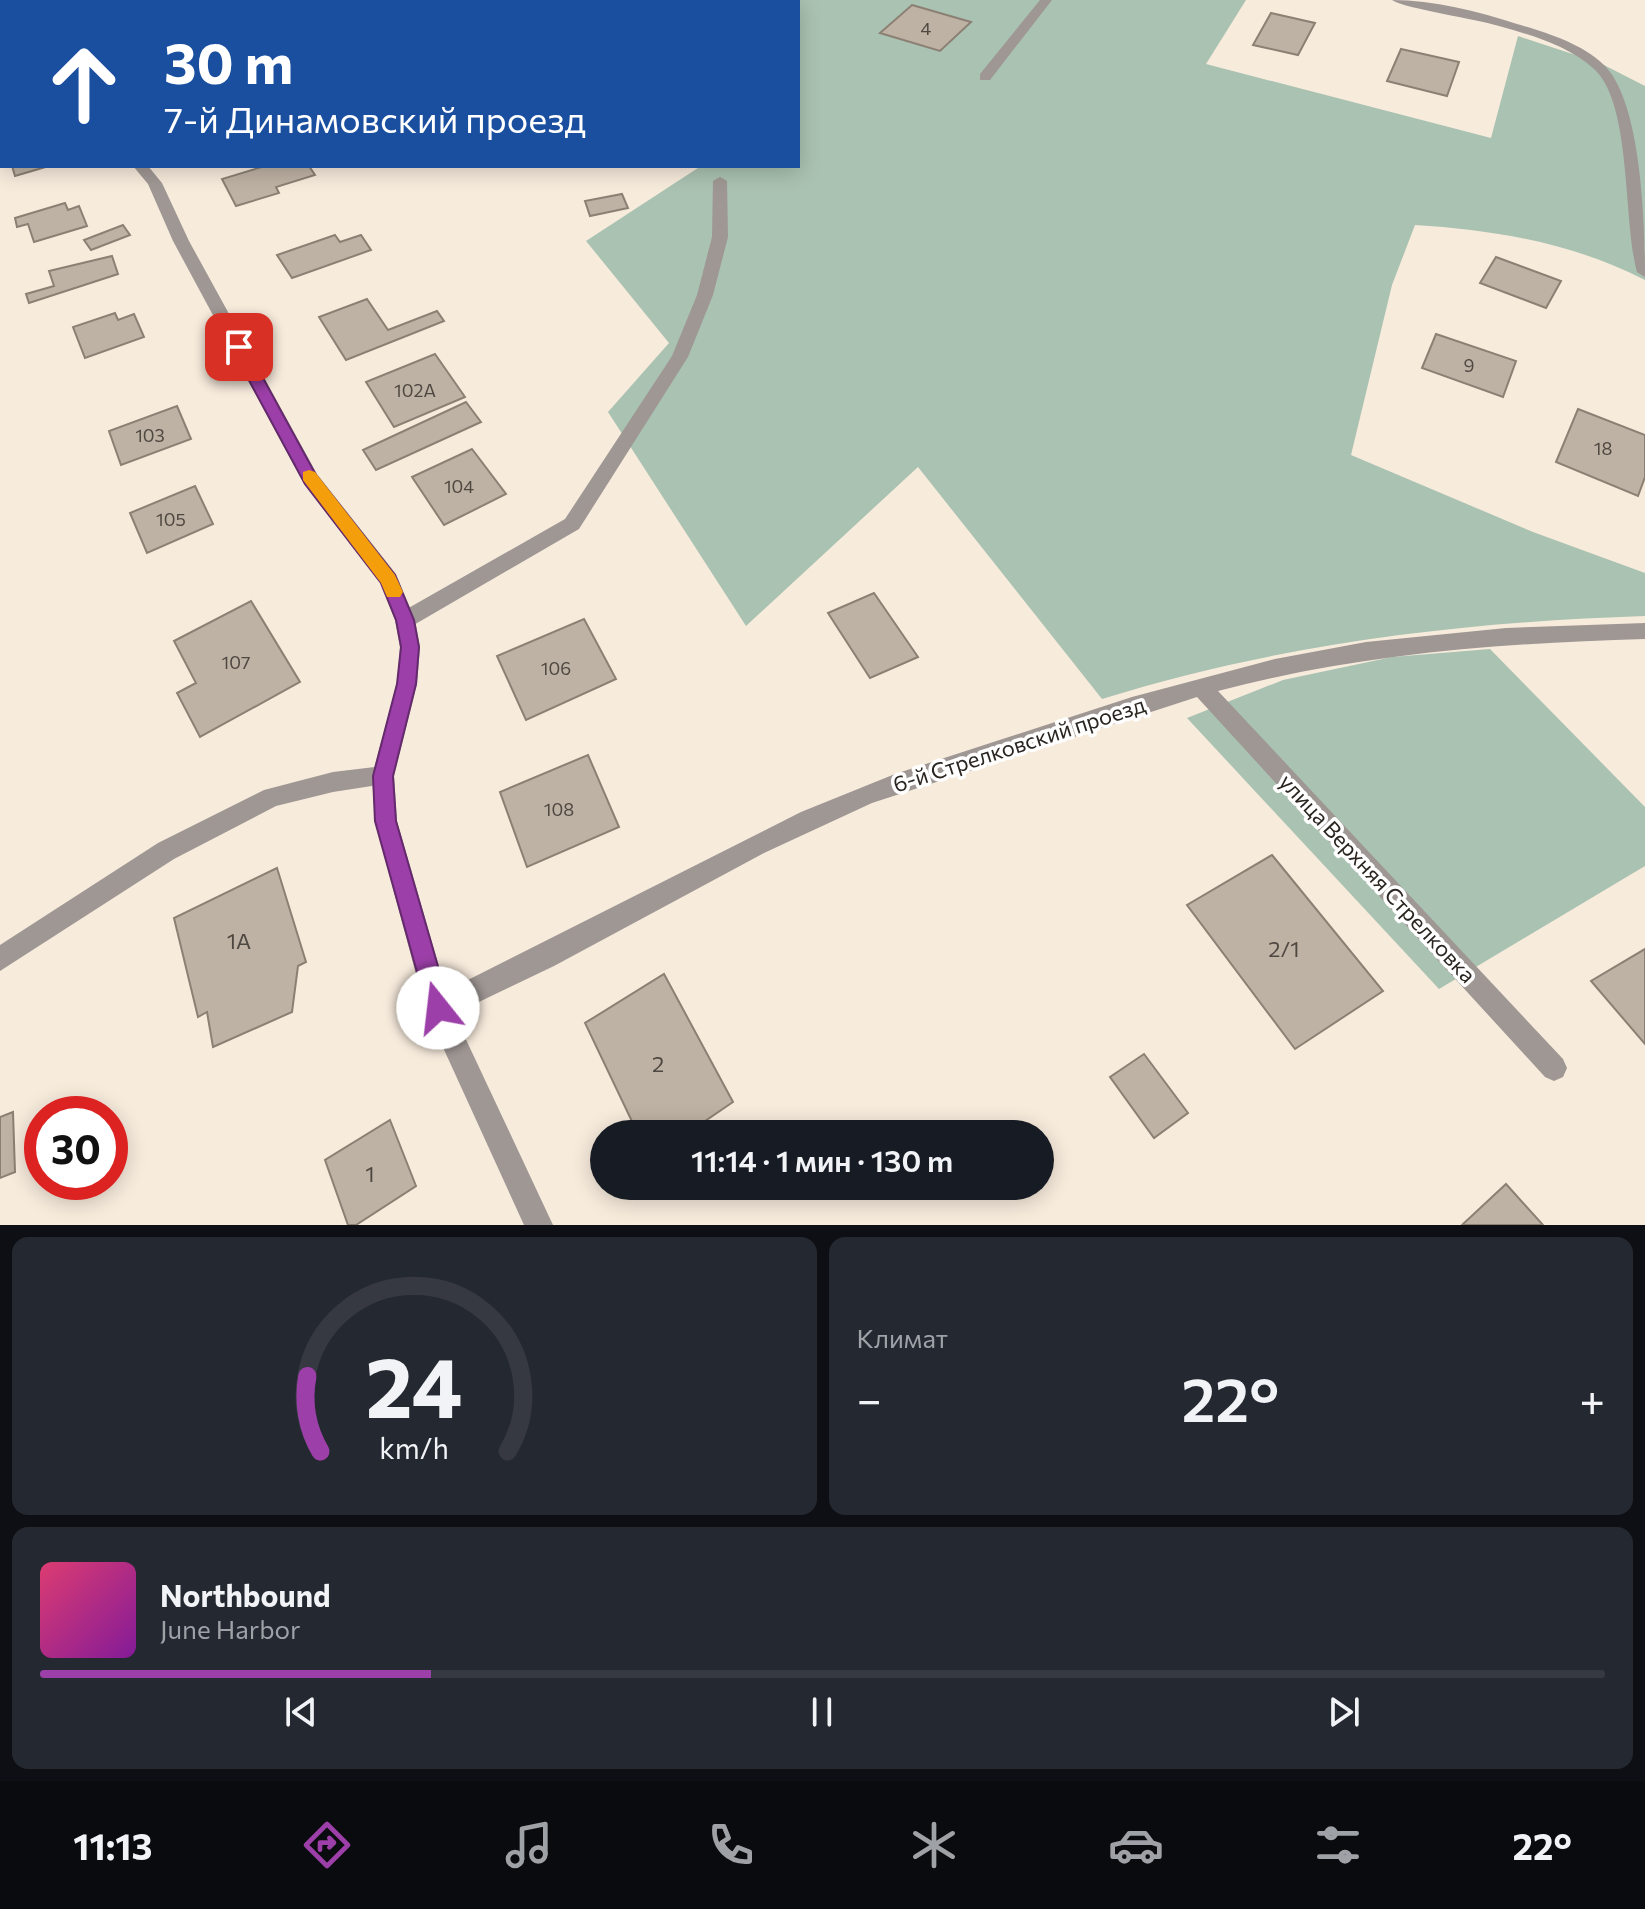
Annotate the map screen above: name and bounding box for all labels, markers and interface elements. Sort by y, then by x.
house number: 4 [921,17,932,39]
text: 30 m [164,27,293,96]
icon: ahead [32,32,136,136]
text: 7-й Динамовский проезд [164,96,586,140]
pin [205,313,273,381]
icon: arrive [217,325,261,369]
house number: 9 [1464,354,1474,376]
house number: 102А [394,379,436,401]
house number: 103 [135,424,165,446]
house number: 18 [1594,437,1612,459]
house number: 104 [444,475,474,497]
house number: 105 [156,508,186,530]
house number: 107 [222,651,250,673]
house number: 106 [541,657,571,679]
street label: 6-й Стрелковский проезд [889,690,1149,798]
street label: улица Верхняя Стрелковка [1274,768,1482,988]
house number: 108 [544,798,574,820]
house number: 1А [227,927,251,954]
house number: 2/1 [1268,935,1300,962]
position arrow [396,966,480,1050]
house number: 2 [652,1050,664,1077]
speed limit sign: 30 [24,1096,128,1200]
text: 11:14 · 1 мин · 130 m [691,1141,953,1178]
house number: 1 [365,1160,375,1187]
text: Климат [857,1322,948,1353]
text: 24 [366,1333,463,1435]
text: 22° [1182,1361,1279,1434]
text: − [857,1371,882,1425]
text: + [1579,1371,1605,1425]
text: km/h [379,1430,449,1465]
text: Northbound [160,1576,331,1613]
text: June Harbor [160,1613,300,1644]
icon: previous [279,1690,323,1734]
icon: pause [800,1690,844,1734]
icon: next [1322,1690,1366,1734]
icon: directions [299,1817,355,1873]
icon: music [501,1817,557,1873]
icon: phone [703,1817,759,1873]
icon: climate [906,1817,962,1873]
icon: car [1108,1817,1164,1873]
icon: filters [1310,1817,1366,1873]
text: 11:13 [73,1823,153,1867]
text: 22° [1512,1823,1572,1867]

